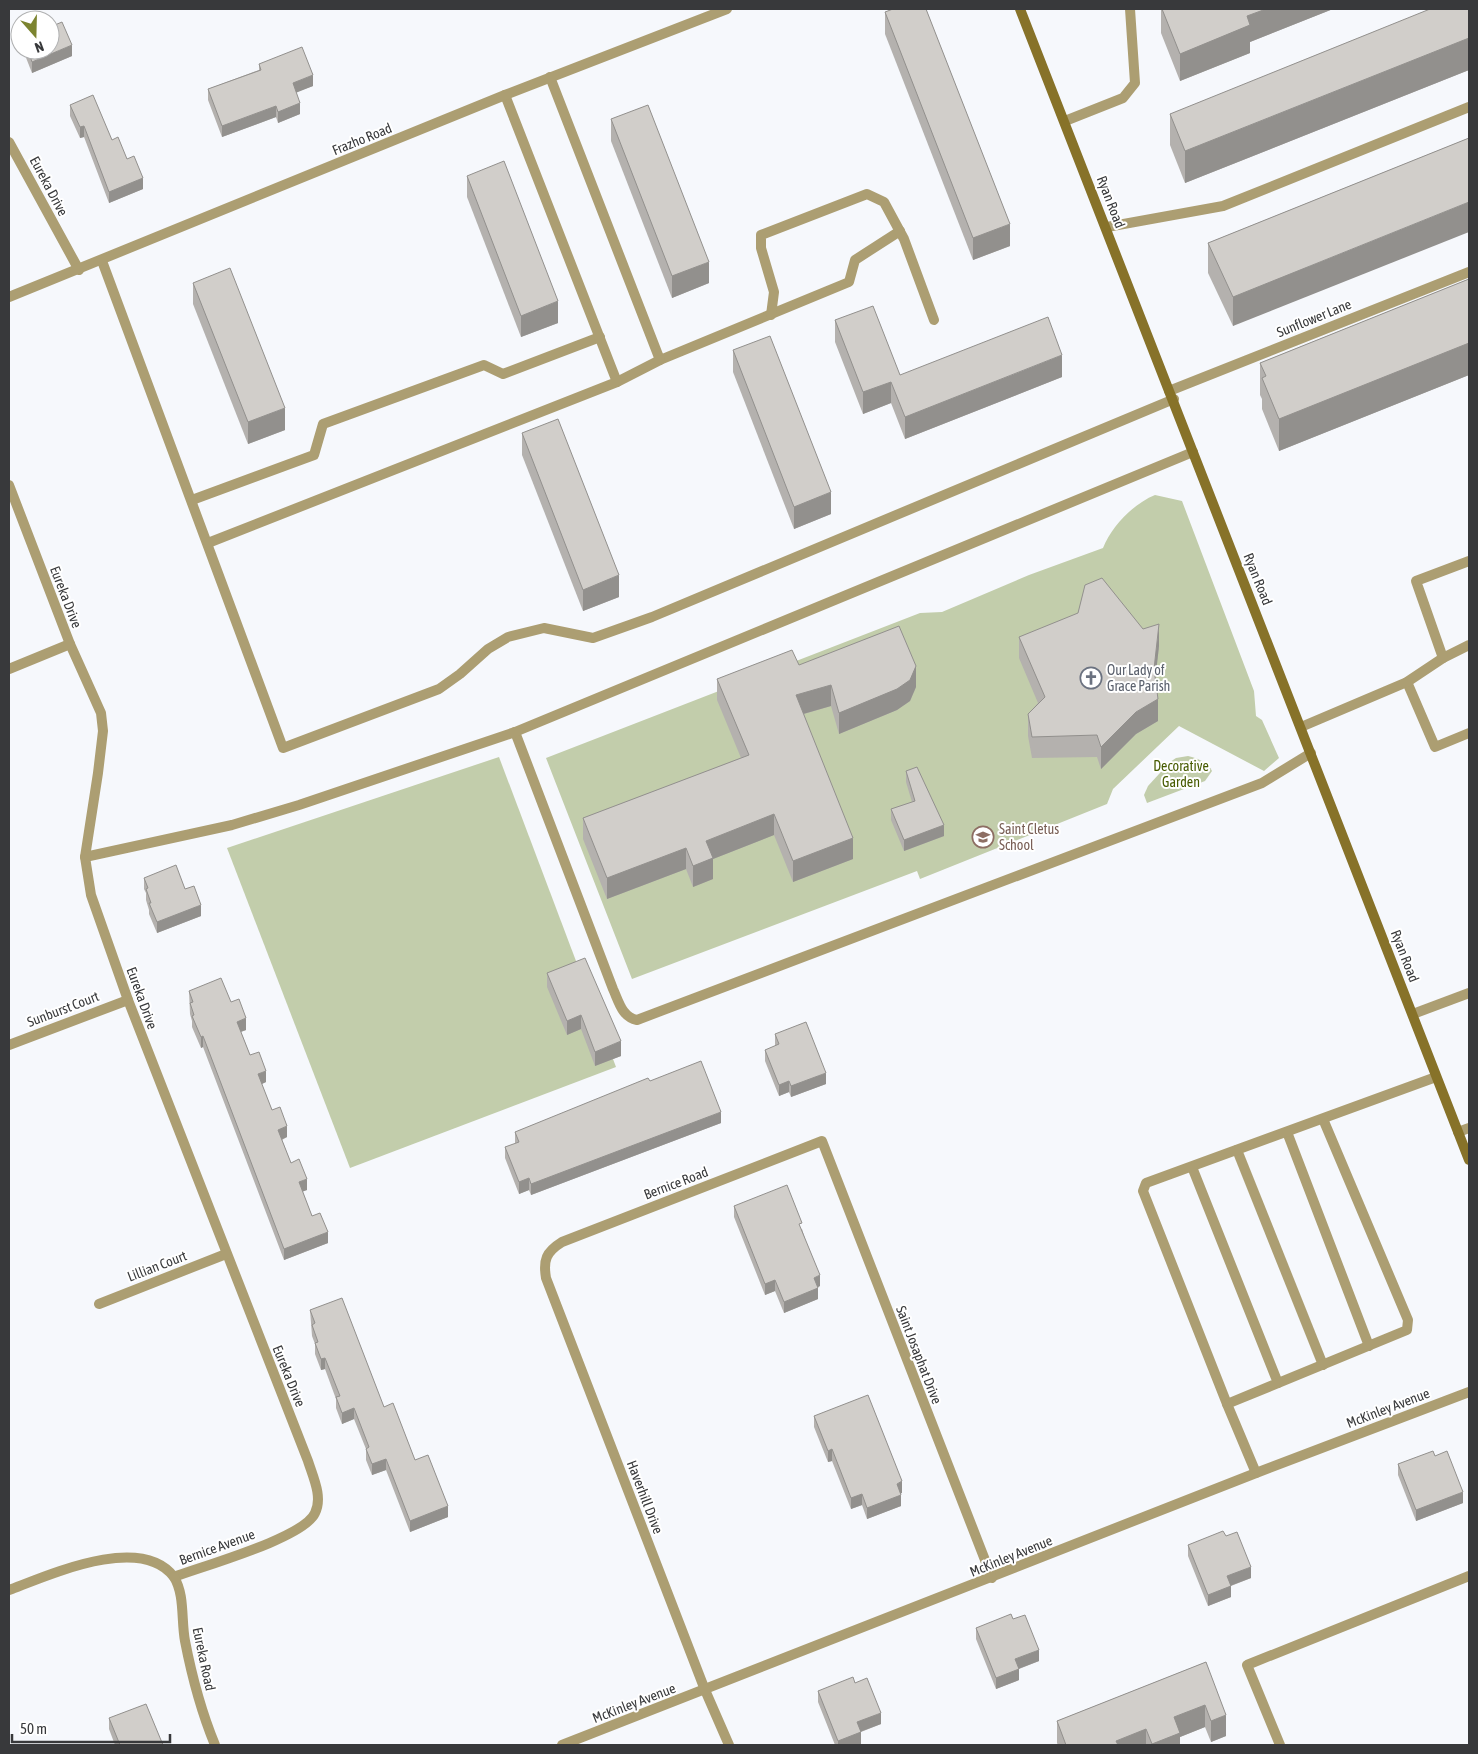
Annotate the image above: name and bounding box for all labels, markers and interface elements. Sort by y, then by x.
north arrow [10,10,60,60]
text: N [33,38,46,56]
street label: Frazho Road [330,120,394,158]
street label: Eureka Drive [27,154,71,218]
street label: Ryan Road [1094,174,1128,230]
street label: Sunflower Lane [1274,296,1354,340]
street label: Ryan Road [1240,551,1276,607]
street label: Eureka Drive [47,564,85,630]
place label: Our Lady of Grace Parish [1107,662,1170,694]
church icon: Our Lady of Grace Parish [1079,666,1103,690]
park label: Decorative Garden [1153,758,1209,790]
place label: Saint Cletus School [999,821,1059,853]
school or university icon: Saint Cletus School [971,825,995,849]
street label: Ryan Road [1388,928,1422,984]
street label: Eureka Drive [123,965,161,1031]
street label: Sunburst Court [25,988,101,1030]
street label: Bernice Road [642,1163,710,1203]
street label: Lillian Court [125,1247,189,1285]
street label: Saint Josaphat Drive [893,1304,945,1406]
street label: Eureka Drive [269,1343,309,1409]
street label: McKinley Avenue [1344,1385,1432,1431]
street label: Haverhill Drive [624,1458,666,1536]
street label: Bernice Avenue [177,1526,257,1568]
street label: McKinley Avenue [967,1532,1055,1580]
street label: Eureka Road [189,1626,219,1692]
street label: McKinley Avenue [590,1680,678,1726]
scale bar [12,1712,170,1744]
text: 50 m [20,1720,47,1737]

